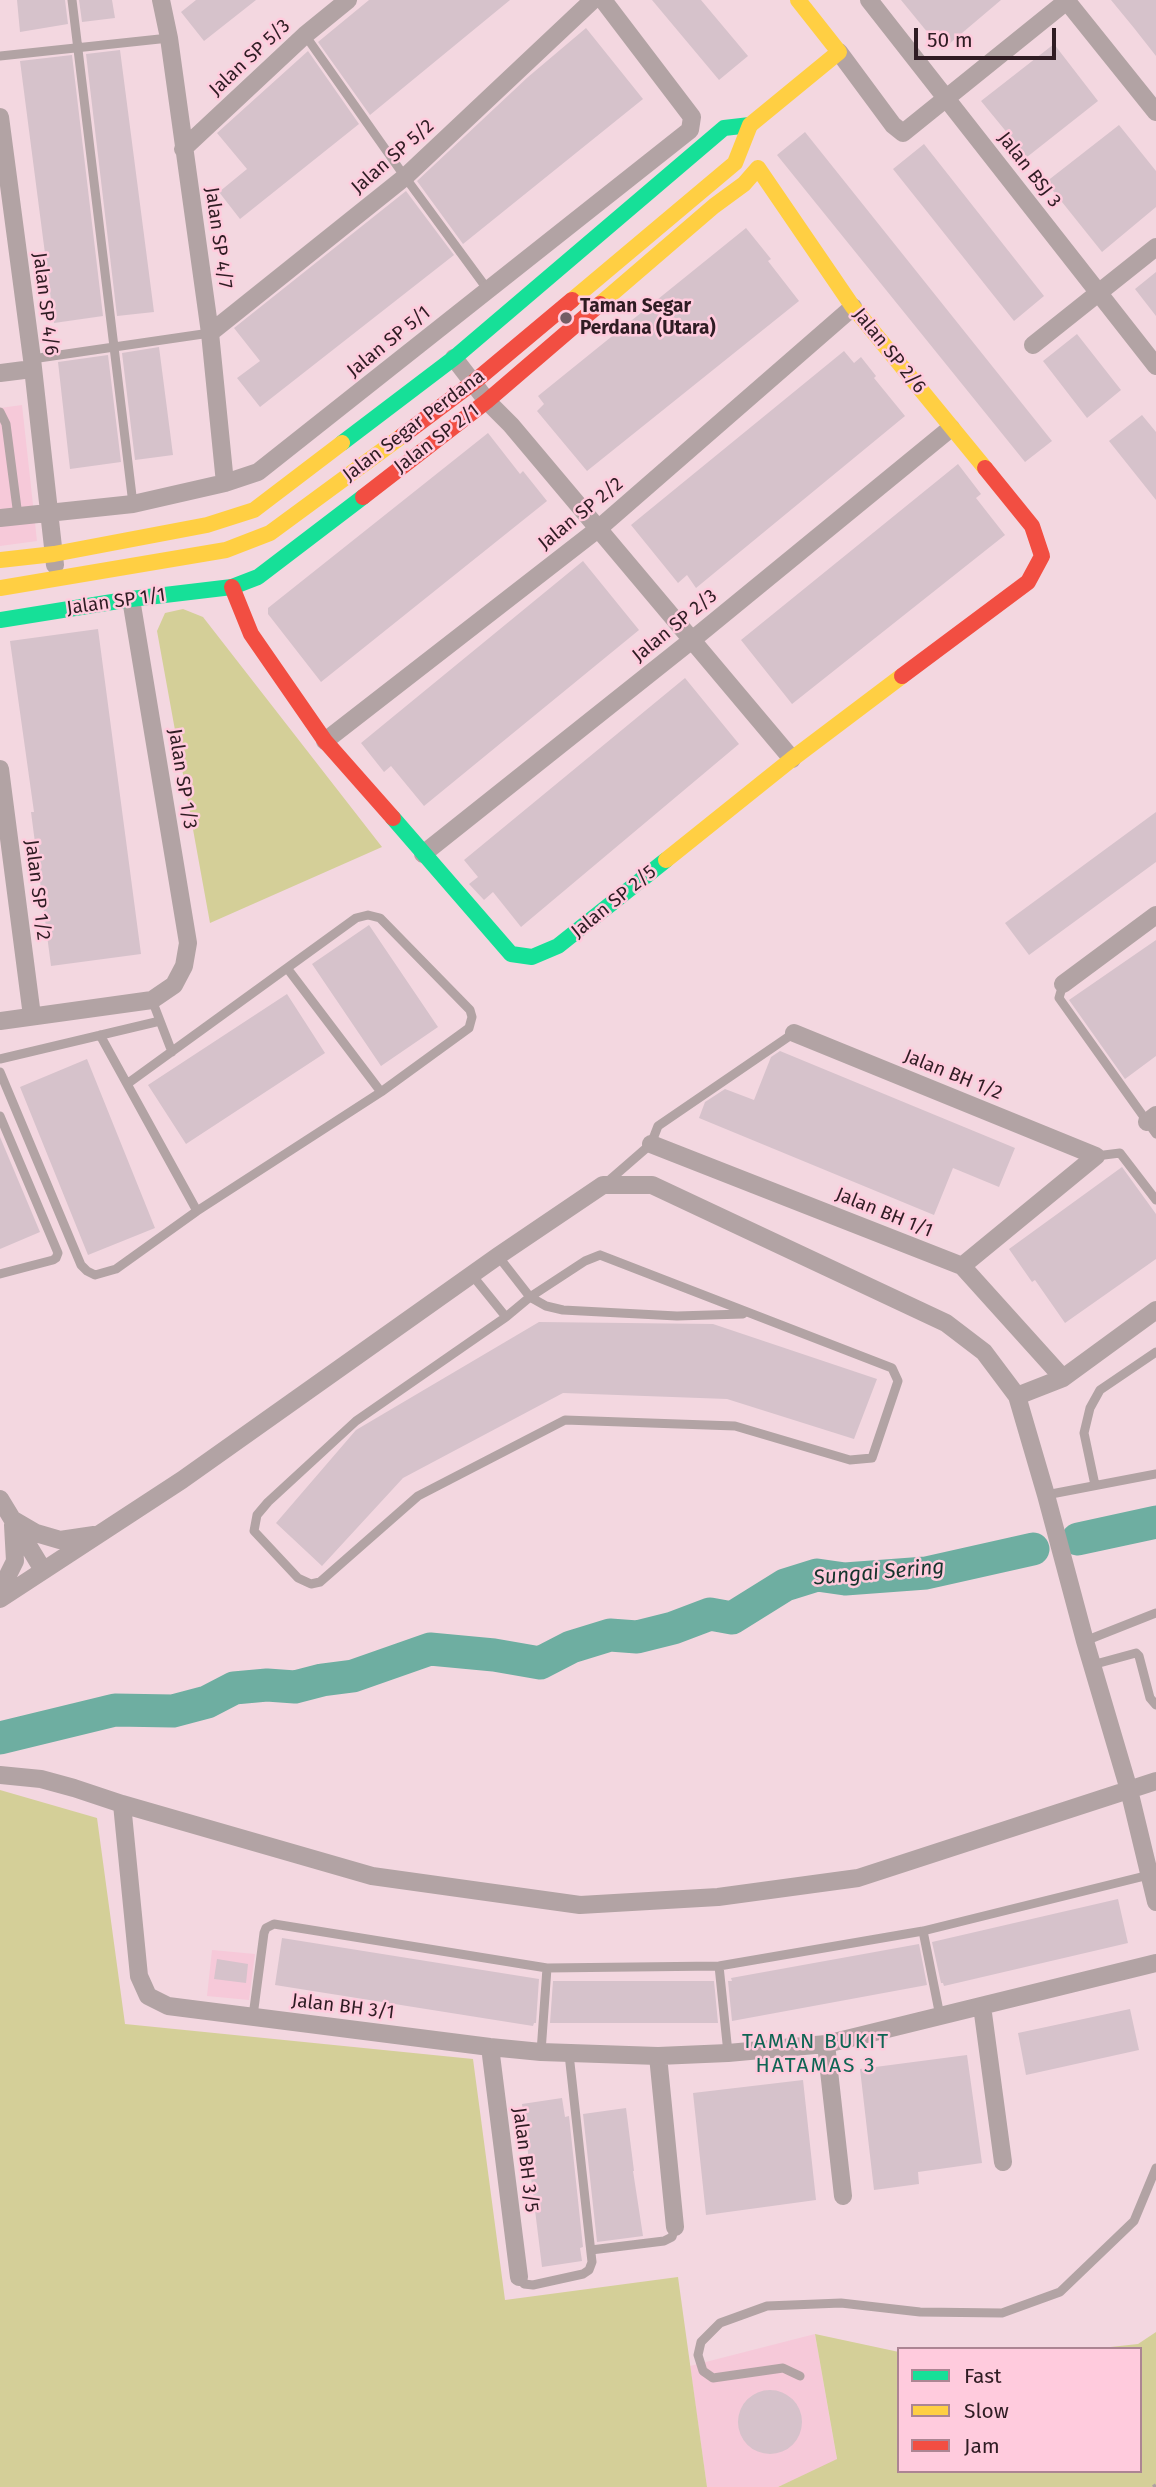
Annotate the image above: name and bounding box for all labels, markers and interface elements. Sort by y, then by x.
scale bar [918,14,1060,58]
street label: Jalan SP 5/3 [205,15,295,101]
text: 50 m [927,27,973,53]
street label: Jalan SP 5/2 [347,115,439,199]
street label: Jalan BSJ 3 [992,128,1066,212]
street label: Jalan SP 4/7 [200,186,236,290]
street label: Jalan SP 4/6 [27,251,63,357]
place label: Taman Segar Perdana (Utara) [580,296,716,340]
street label: Jalan SP 5/1 [343,302,435,382]
street label: Jalan SP 2/6 [848,304,930,398]
marker: Taman Segar Perdana (Utara) [558,310,574,326]
street label: Jalan Segar Perdana [339,365,489,487]
street label: Jalan SP 2/1 [390,400,484,478]
street label: Jalan SP 2/2 [534,473,628,555]
street label: Jalan SP 1/1 [65,584,167,620]
street label: Jalan SP 2/3 [628,585,722,667]
street label: Jalan SP 1/3 [163,727,201,831]
street label: Jalan SP 1/2 [20,838,54,942]
street label: Jalan SP 2/5 [567,861,661,943]
street label: Jalan BH 1/2 [900,1045,1006,1105]
street label: Jalan BH 1/1 [832,1183,936,1243]
water label: Sungai Sering [812,1555,946,1591]
street label: Jalan BH 3/1 [290,1989,396,2025]
district label: TAMAN BUKIT HATAMAS 3 [743,2029,889,2079]
street label: Jalan BH 3/5 [507,2106,543,2214]
legend [897,2347,1142,2473]
text: Fast [964,2363,1002,2389]
text: Slow [964,2398,1009,2424]
text: Jam [964,2433,1000,2459]

